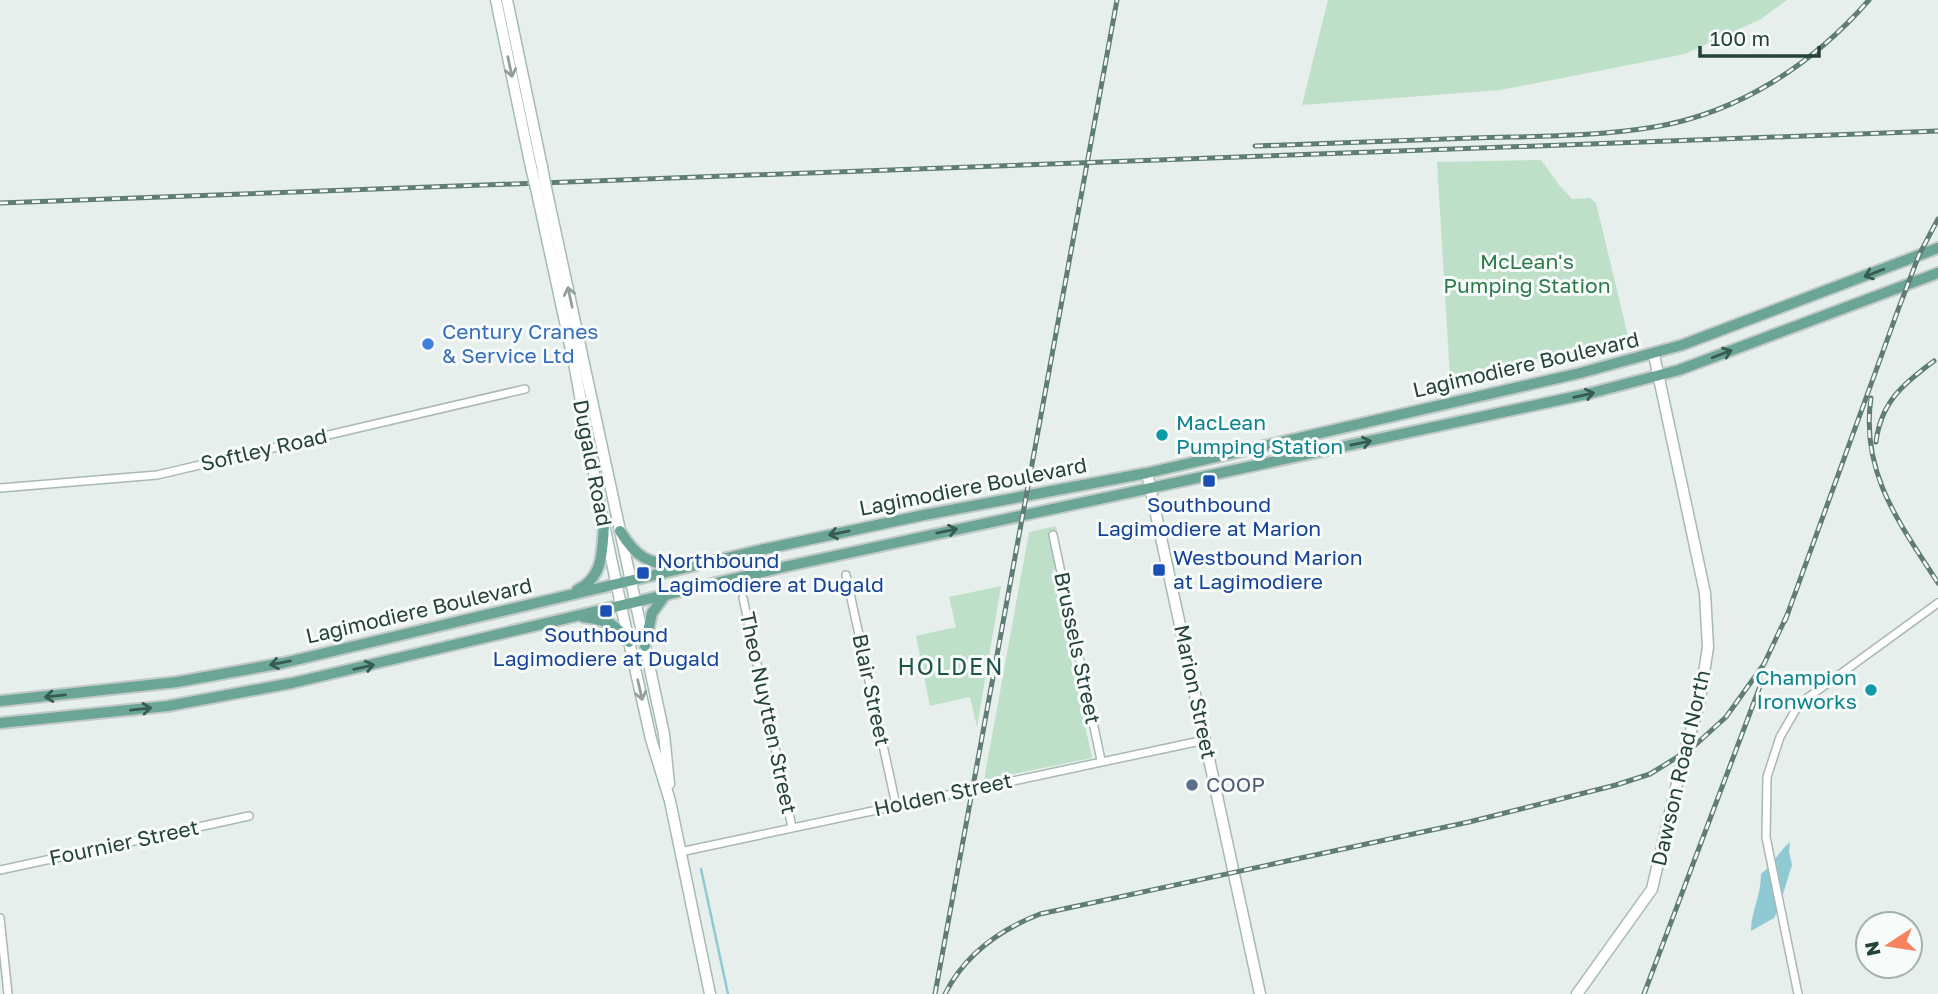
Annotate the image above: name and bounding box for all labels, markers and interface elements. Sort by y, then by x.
scale bar [1700,14,1819,58]
text: 100 m [1710,25,1770,51]
one-way arrow [503,55,517,78]
park label: McLean's Pumping Station [1443,248,1611,298]
one-way arrow [1864,267,1886,280]
one-way arrow [562,286,576,309]
place label: Century Cranes & Service Ltd [442,318,598,368]
street label: Lagimodiere Boulevard [1410,325,1641,403]
marker: Century Cranes & Service Ltd [420,336,436,352]
one-way arrow [1711,346,1733,359]
one-way arrow [1572,388,1594,401]
street label: Dugald Road [568,397,618,528]
place label: MacLean Pumping Station [1176,409,1343,459]
street label: Softley Road [198,422,329,476]
marker: MacLean Pumping Station [1154,427,1170,443]
one-way arrow [1349,435,1372,449]
street label: Lagimodiere Boulevard [857,451,1089,521]
marker: Southbound Lagimodiere at Marion [1201,473,1217,489]
place label: Southbound Lagimodiere at Marion [1097,491,1321,541]
one-way arrow [935,524,958,538]
one-way arrow [828,526,851,540]
place label: Westbound Marion at Lagimodiere [1173,544,1363,594]
place label: Northbound Lagimodiere at Dugald [657,547,884,597]
marker: Westbound Marion at Lagimodiere [1151,562,1167,578]
marker: Northbound Lagimodiere at Dugald [635,565,651,581]
street label: Brussels Street [1049,569,1107,726]
street label: Lagimodiere Boulevard [303,571,534,649]
marker: Southbound Lagimodiere at Dugald [598,603,614,619]
street label: Theo Nuytten Street [735,609,803,816]
place label: Southbound Lagimodiere at Dugald [493,621,719,671]
street label: Marion Street [1169,622,1223,761]
street label: Blair Street [847,631,897,748]
district label: HOLDEN [897,652,1005,680]
one-way arrow [269,657,292,671]
one-way arrow [353,660,375,673]
place label: Champion Ironworks [1755,664,1857,714]
street label: Dawson Road North [1645,667,1715,868]
one-way arrow [634,678,647,701]
marker: Champion Ironworks [1863,682,1879,698]
one-way arrow [45,690,67,703]
one-way arrow [129,702,152,715]
street label: Holden Street [871,767,1014,821]
place label: COOP [1206,771,1265,797]
marker: COOP [1184,777,1200,793]
street label: Fournier Street [47,813,201,871]
north arrow [1854,910,1924,980]
text: N [1859,939,1885,958]

